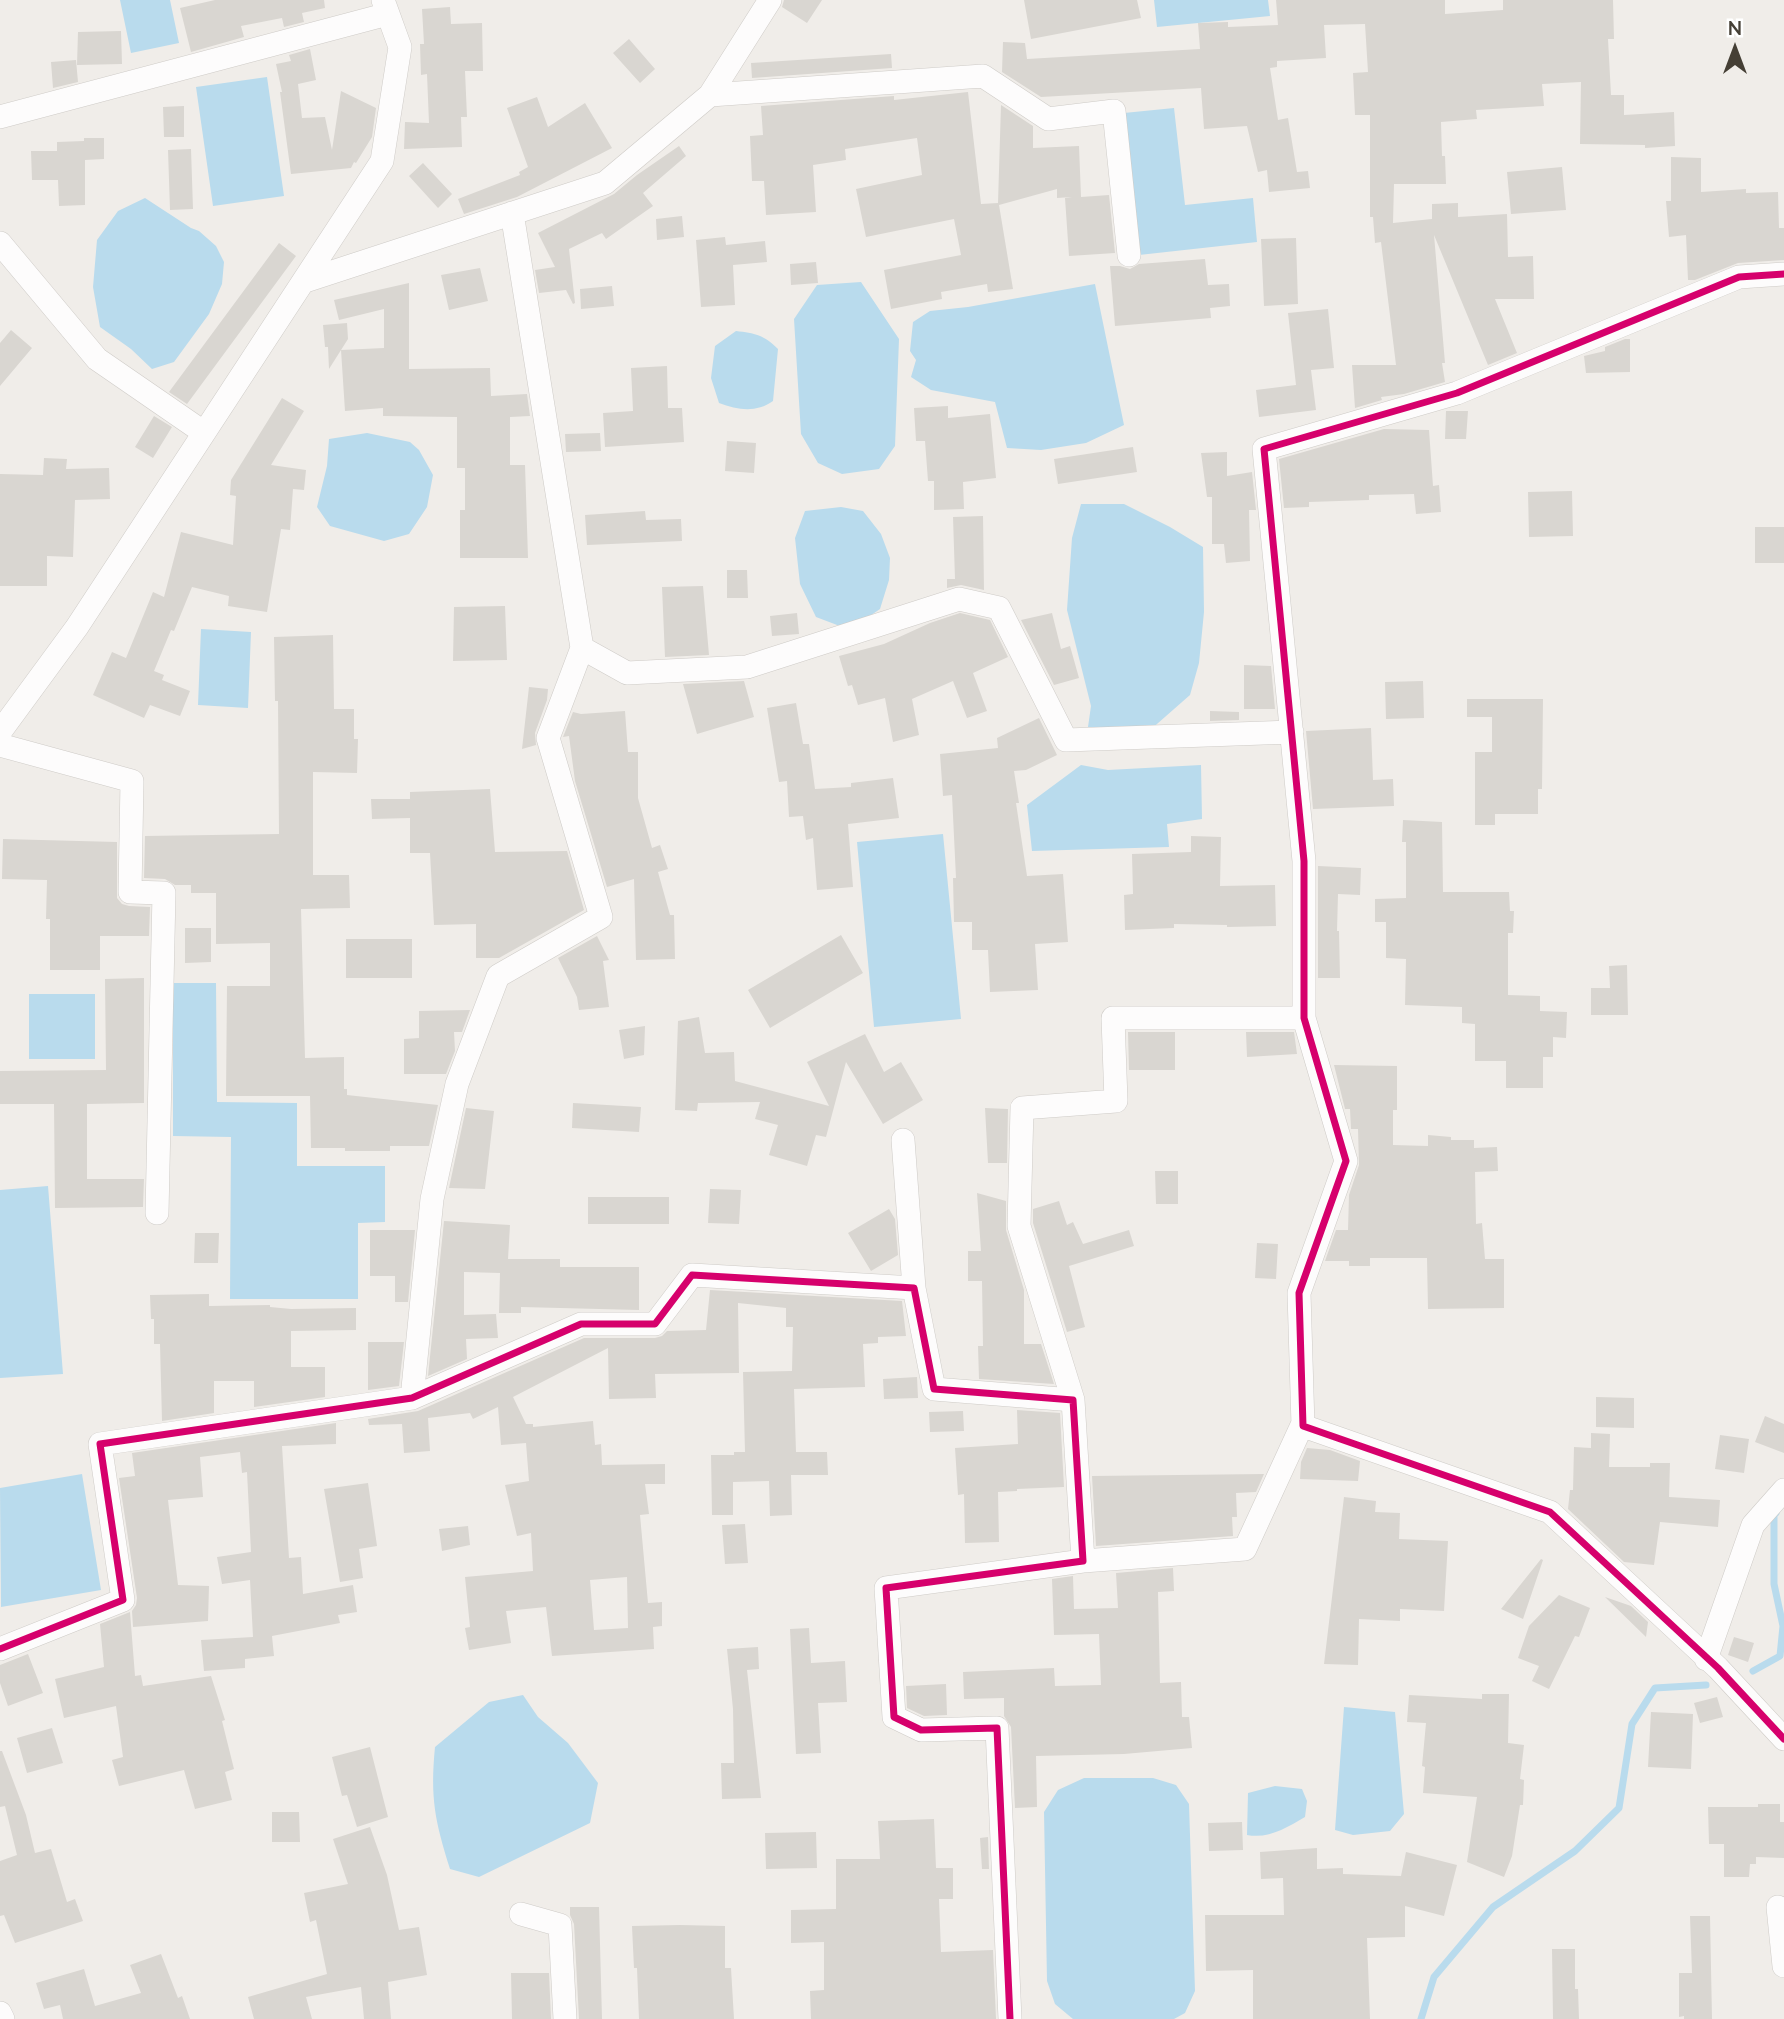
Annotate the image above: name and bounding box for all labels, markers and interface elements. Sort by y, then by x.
north arrow [1700,14,1770,84]
text: N [1728,16,1742,40]

